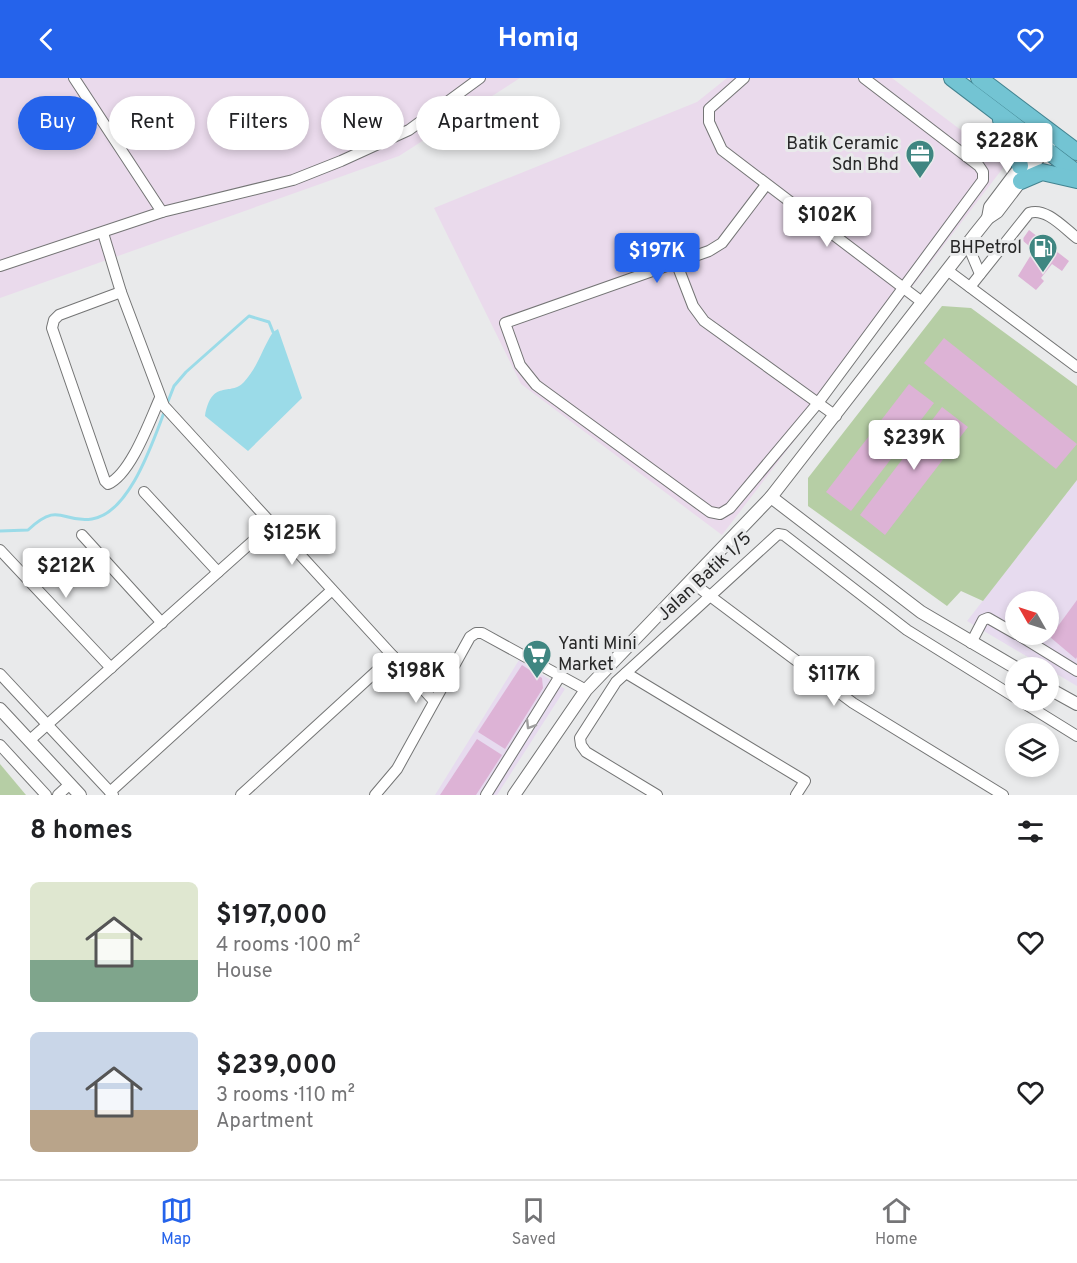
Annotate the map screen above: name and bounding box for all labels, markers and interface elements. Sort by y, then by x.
text: Homiq [498,22,579,56]
icon: back [30,23,63,56]
icon: heart [1014,23,1047,56]
chip: Buy [18,96,97,150]
chip: Rent [109,96,195,150]
chip: Filters [207,96,309,150]
chip: New [321,96,404,150]
chip: Apartment [416,96,560,150]
pin: $228K [965,123,1049,174]
text: $228K [975,129,1039,155]
place label: Batik Ceramic Sdn Bhd [786,133,899,177]
office icon: Batik Ceramic Sdn Bhd [904,138,936,180]
pin: $102K [785,197,869,248]
text: $102K [797,203,857,229]
fuel station icon: BHPetrol [1027,232,1059,274]
pin: $197K [615,233,699,284]
place label: BHPetrol [949,237,1022,260]
text: $197K [629,239,685,265]
pin: $239K [872,420,956,471]
text: $239K [883,426,945,452]
pin: $125K [250,515,334,566]
text: $125K [263,521,321,547]
street label: Jalan Batik 1/5 [653,527,757,627]
pin: $212K [24,548,108,599]
text: $212K [37,554,95,580]
north arrow [1005,591,1059,645]
map controls [1005,591,1059,777]
place label: Yanti Mini Market [558,633,637,677]
supermarket icon: Yanti Mini Market [521,638,553,680]
pin: $198K [374,653,458,704]
pin: $117K [792,656,876,707]
button: locate [1005,657,1059,711]
text: $198K [386,659,446,685]
text: $117K [808,662,860,688]
one-way arrow [526,719,537,730]
button: layers [1005,723,1059,777]
text: 8 homes [30,815,133,848]
icon: filters [1014,815,1047,848]
text: $197,000 [216,900,327,933]
icon: home [78,906,150,978]
icon: heart [1014,926,1047,959]
text: 4 rooms · 100 m² [216,933,361,959]
text: House [216,959,272,985]
text: $239,000 [216,1050,337,1083]
icon: home [78,1056,150,1128]
icon: heart [1014,1076,1047,1109]
text: 3 rooms · 110 m² [216,1083,355,1109]
text: Apartment [216,1109,314,1135]
tab: Map [160,1194,193,1250]
tab: Saved [512,1194,556,1250]
tab: Home [875,1194,917,1250]

